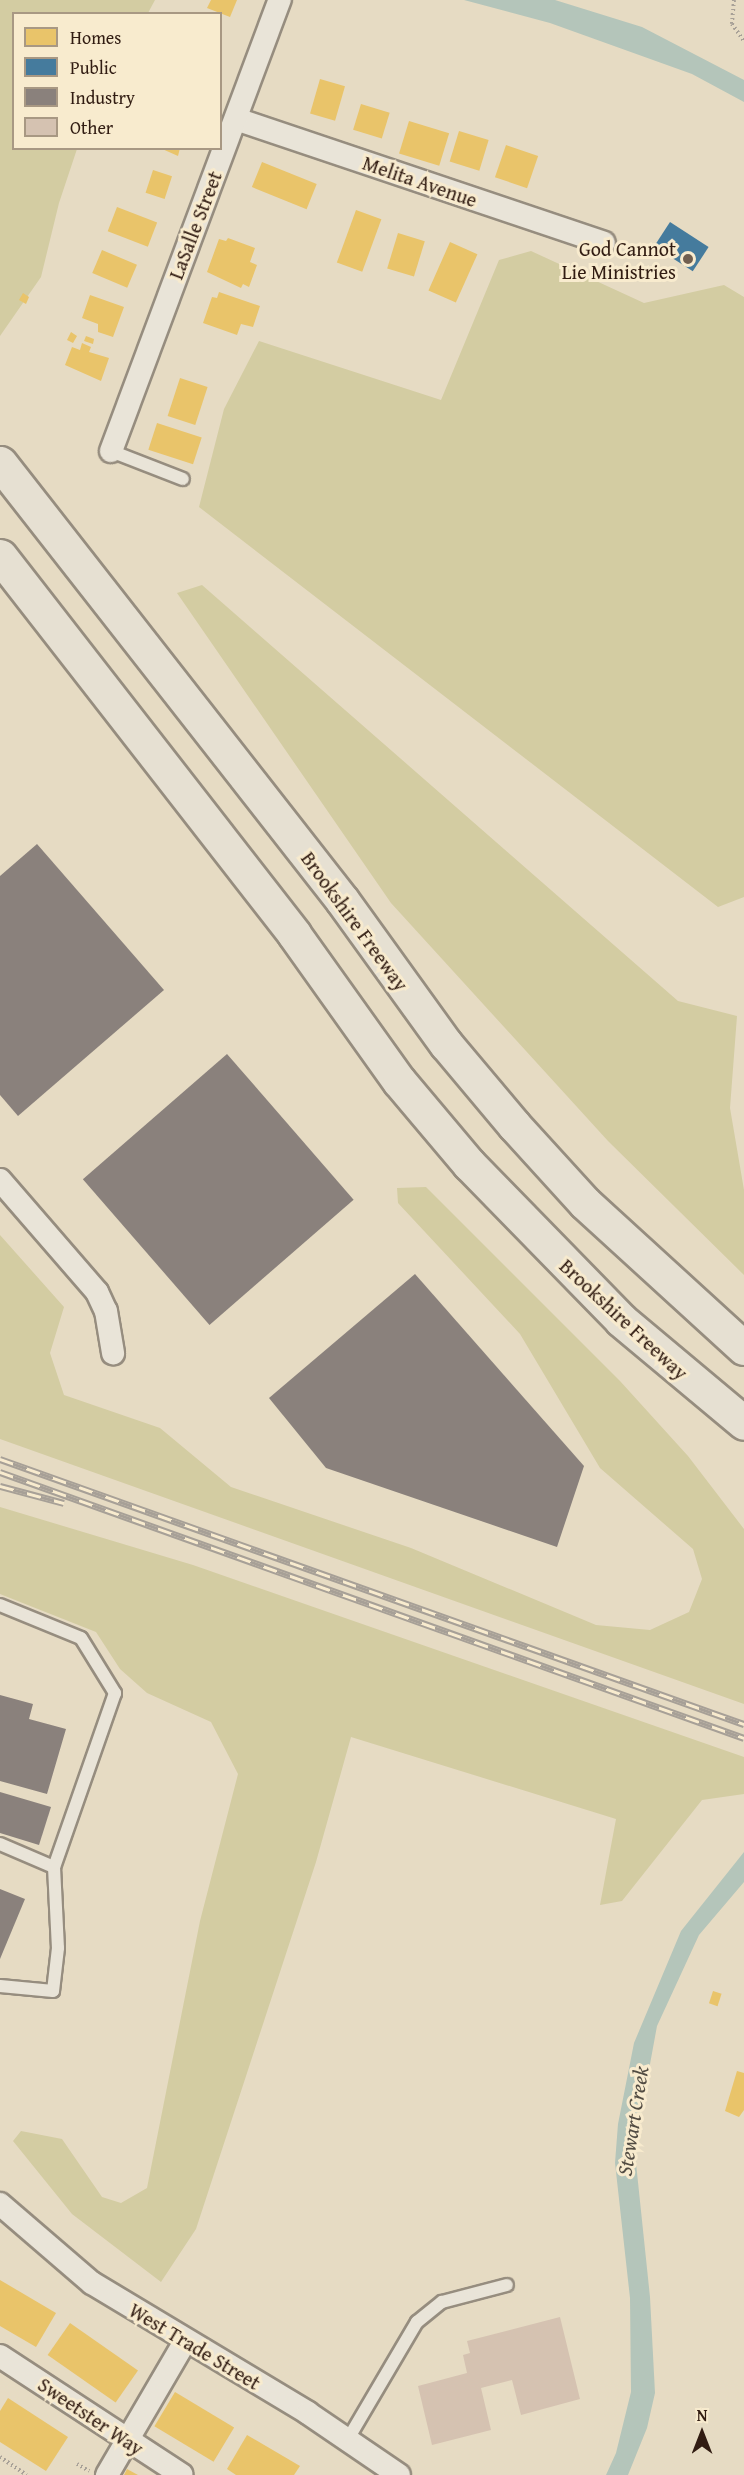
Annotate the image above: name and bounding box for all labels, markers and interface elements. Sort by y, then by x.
legend [12,12,222,150]
text: Homes [70,24,121,51]
text: Public [70,54,117,81]
text: Industry [70,84,135,111]
text: Other [70,114,113,141]
street label: Melita Avenue [360,150,480,212]
street label: LaSalle Street [163,167,227,283]
place label: God Cannot Lie Ministries [562,236,676,283]
marker: God Cannot Lie Ministries [681,252,695,266]
street label: Brookshire Freeway [296,847,414,995]
street label: Brookshire Freeway [555,1254,693,1384]
water label: Stewart Creek [612,2064,654,2178]
street label: West Trade Street [125,2297,265,2395]
street label: Sweetster Way [34,2372,148,2460]
north arrow [672,2403,732,2463]
text: N [697,2403,707,2427]

